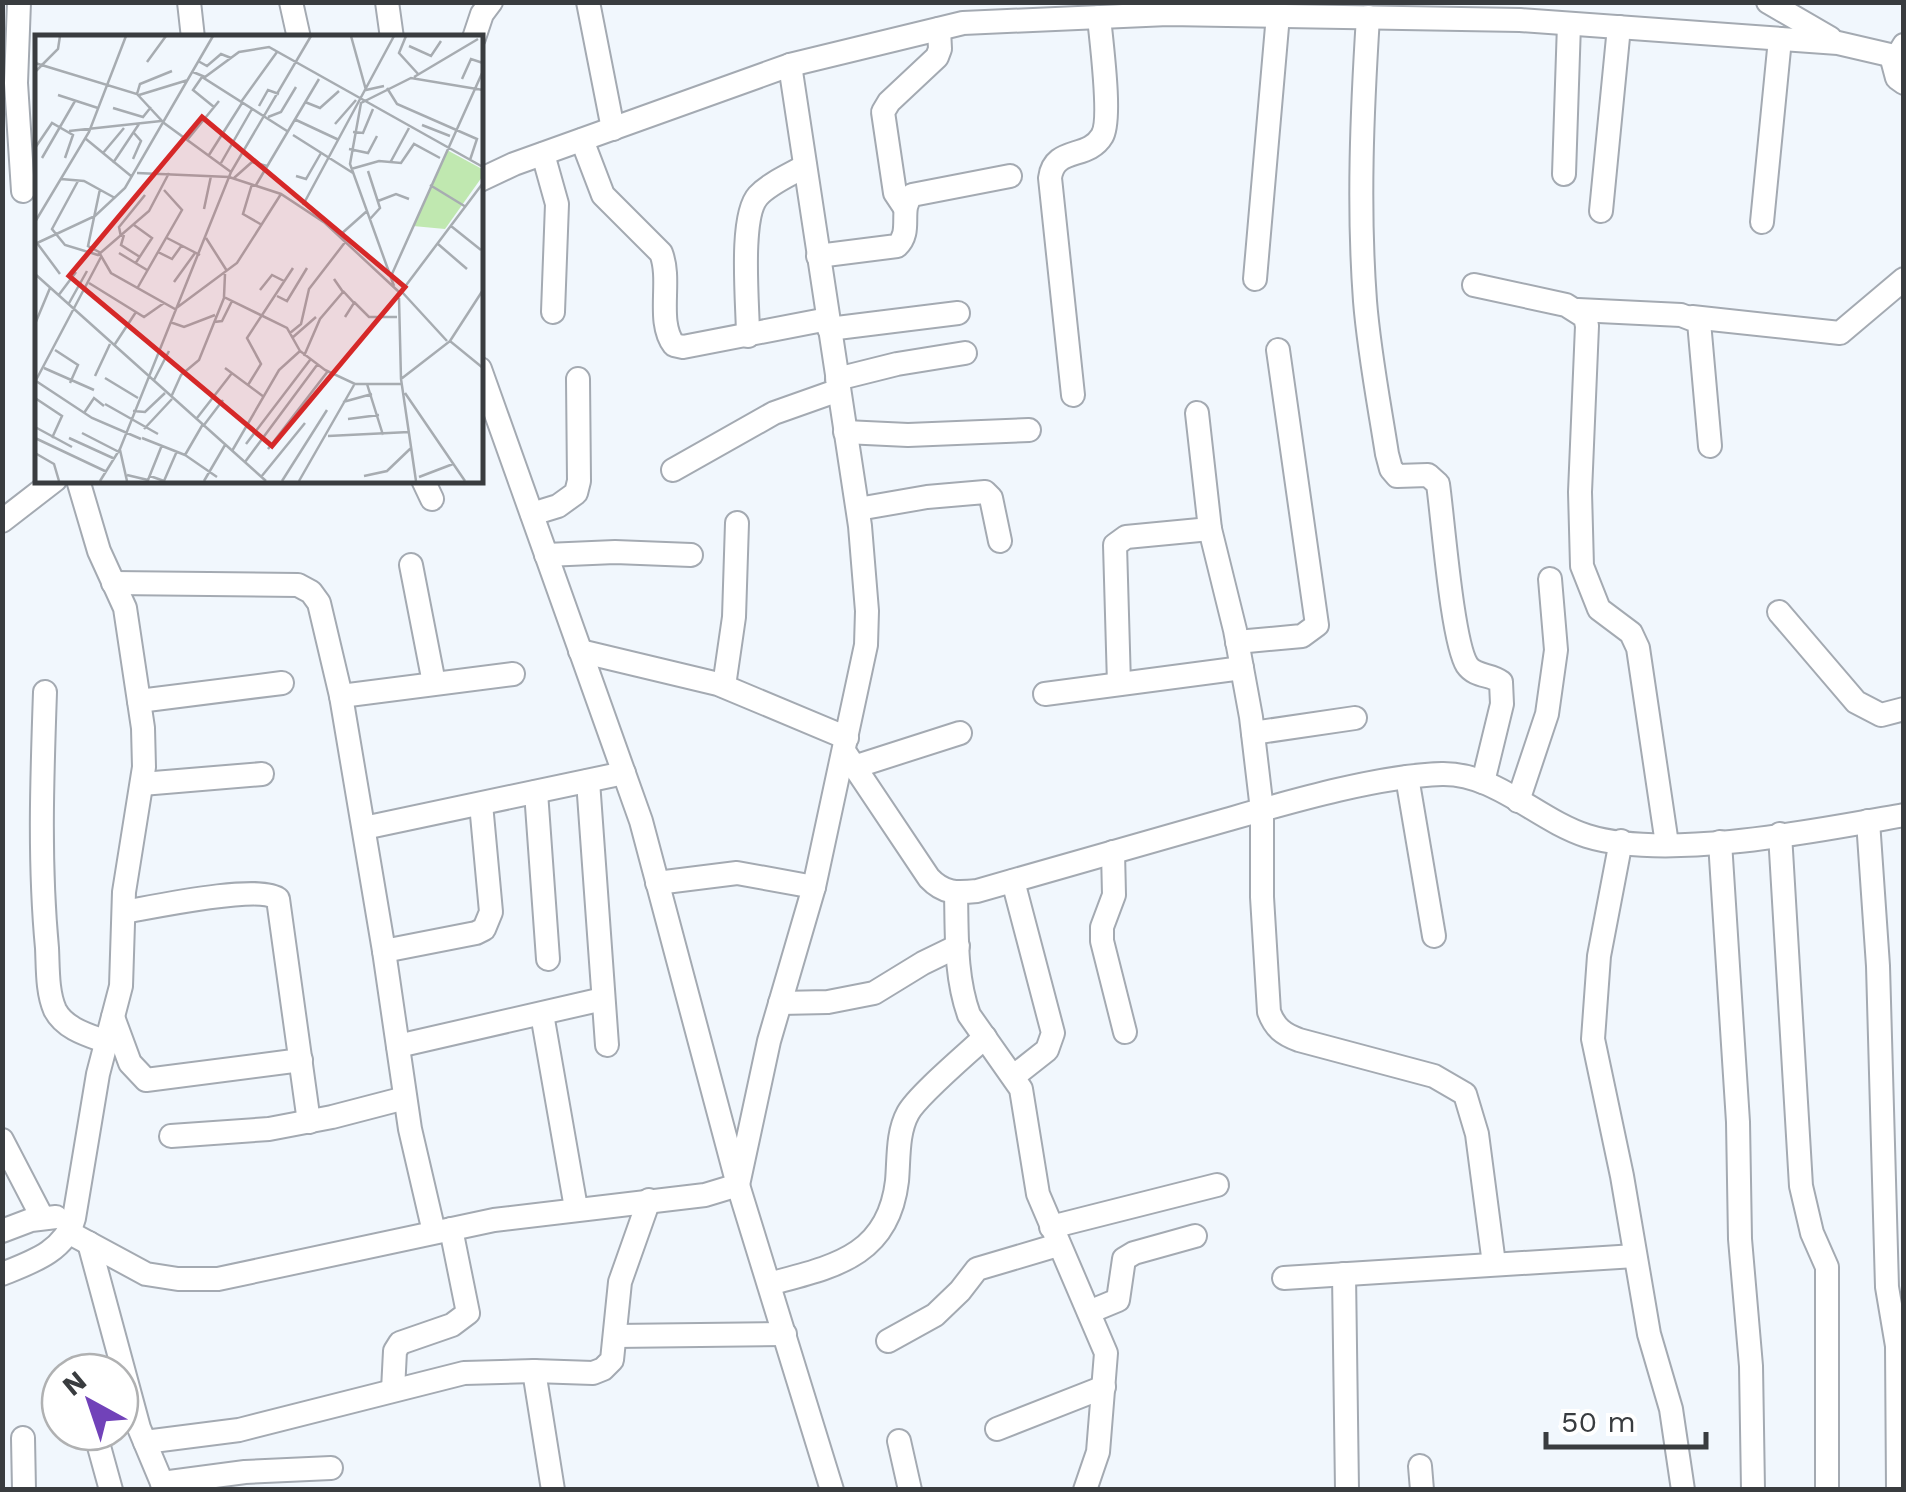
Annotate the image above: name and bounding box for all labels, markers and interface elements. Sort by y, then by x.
inset map [35,35,482,482]
north arrow [40,1352,140,1452]
text: N [56,1364,93,1403]
scale bar [1546,1387,1706,1449]
text: 50 m [1561,1404,1636,1439]

